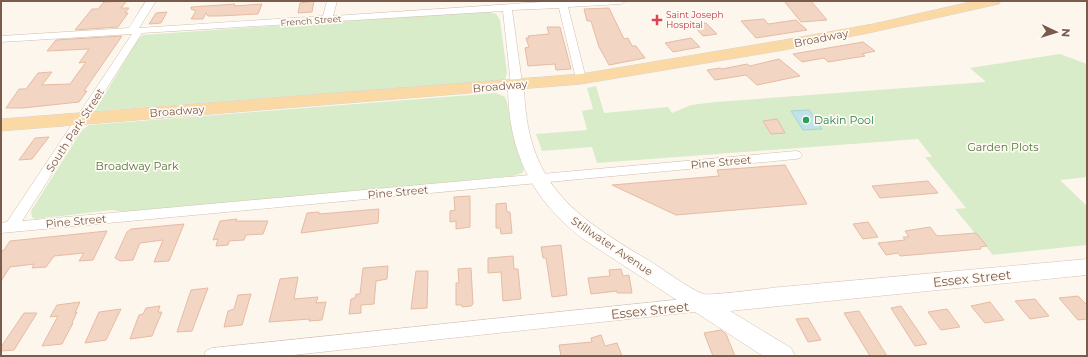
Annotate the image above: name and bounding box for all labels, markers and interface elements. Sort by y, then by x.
place label: Saint Joseph Hospital [666,9,724,30]
north arrow [1036,12,1076,52]
street label: French Street [280,13,342,28]
marker: Saint Joseph Hospital [651,14,663,26]
street label: Broadway [793,26,849,50]
text: N [1059,28,1073,38]
street label: Broadway [472,77,528,95]
street label: South Park Street [43,85,108,175]
street label: Broadway [149,102,205,120]
place label: Dakin Pool [814,113,874,127]
marker: Dakin Pool [801,115,811,125]
park label: Garden Plots [967,140,1039,154]
street label: Pine Street [690,152,753,172]
park label: Broadway Park [95,159,179,173]
street label: Pine Street [367,182,430,202]
street label: Pine Street [45,211,108,231]
street label: Stillwater Avenue [568,213,656,279]
street label: Essex Street [932,266,1012,290]
street label: Essex Street [610,298,690,322]

